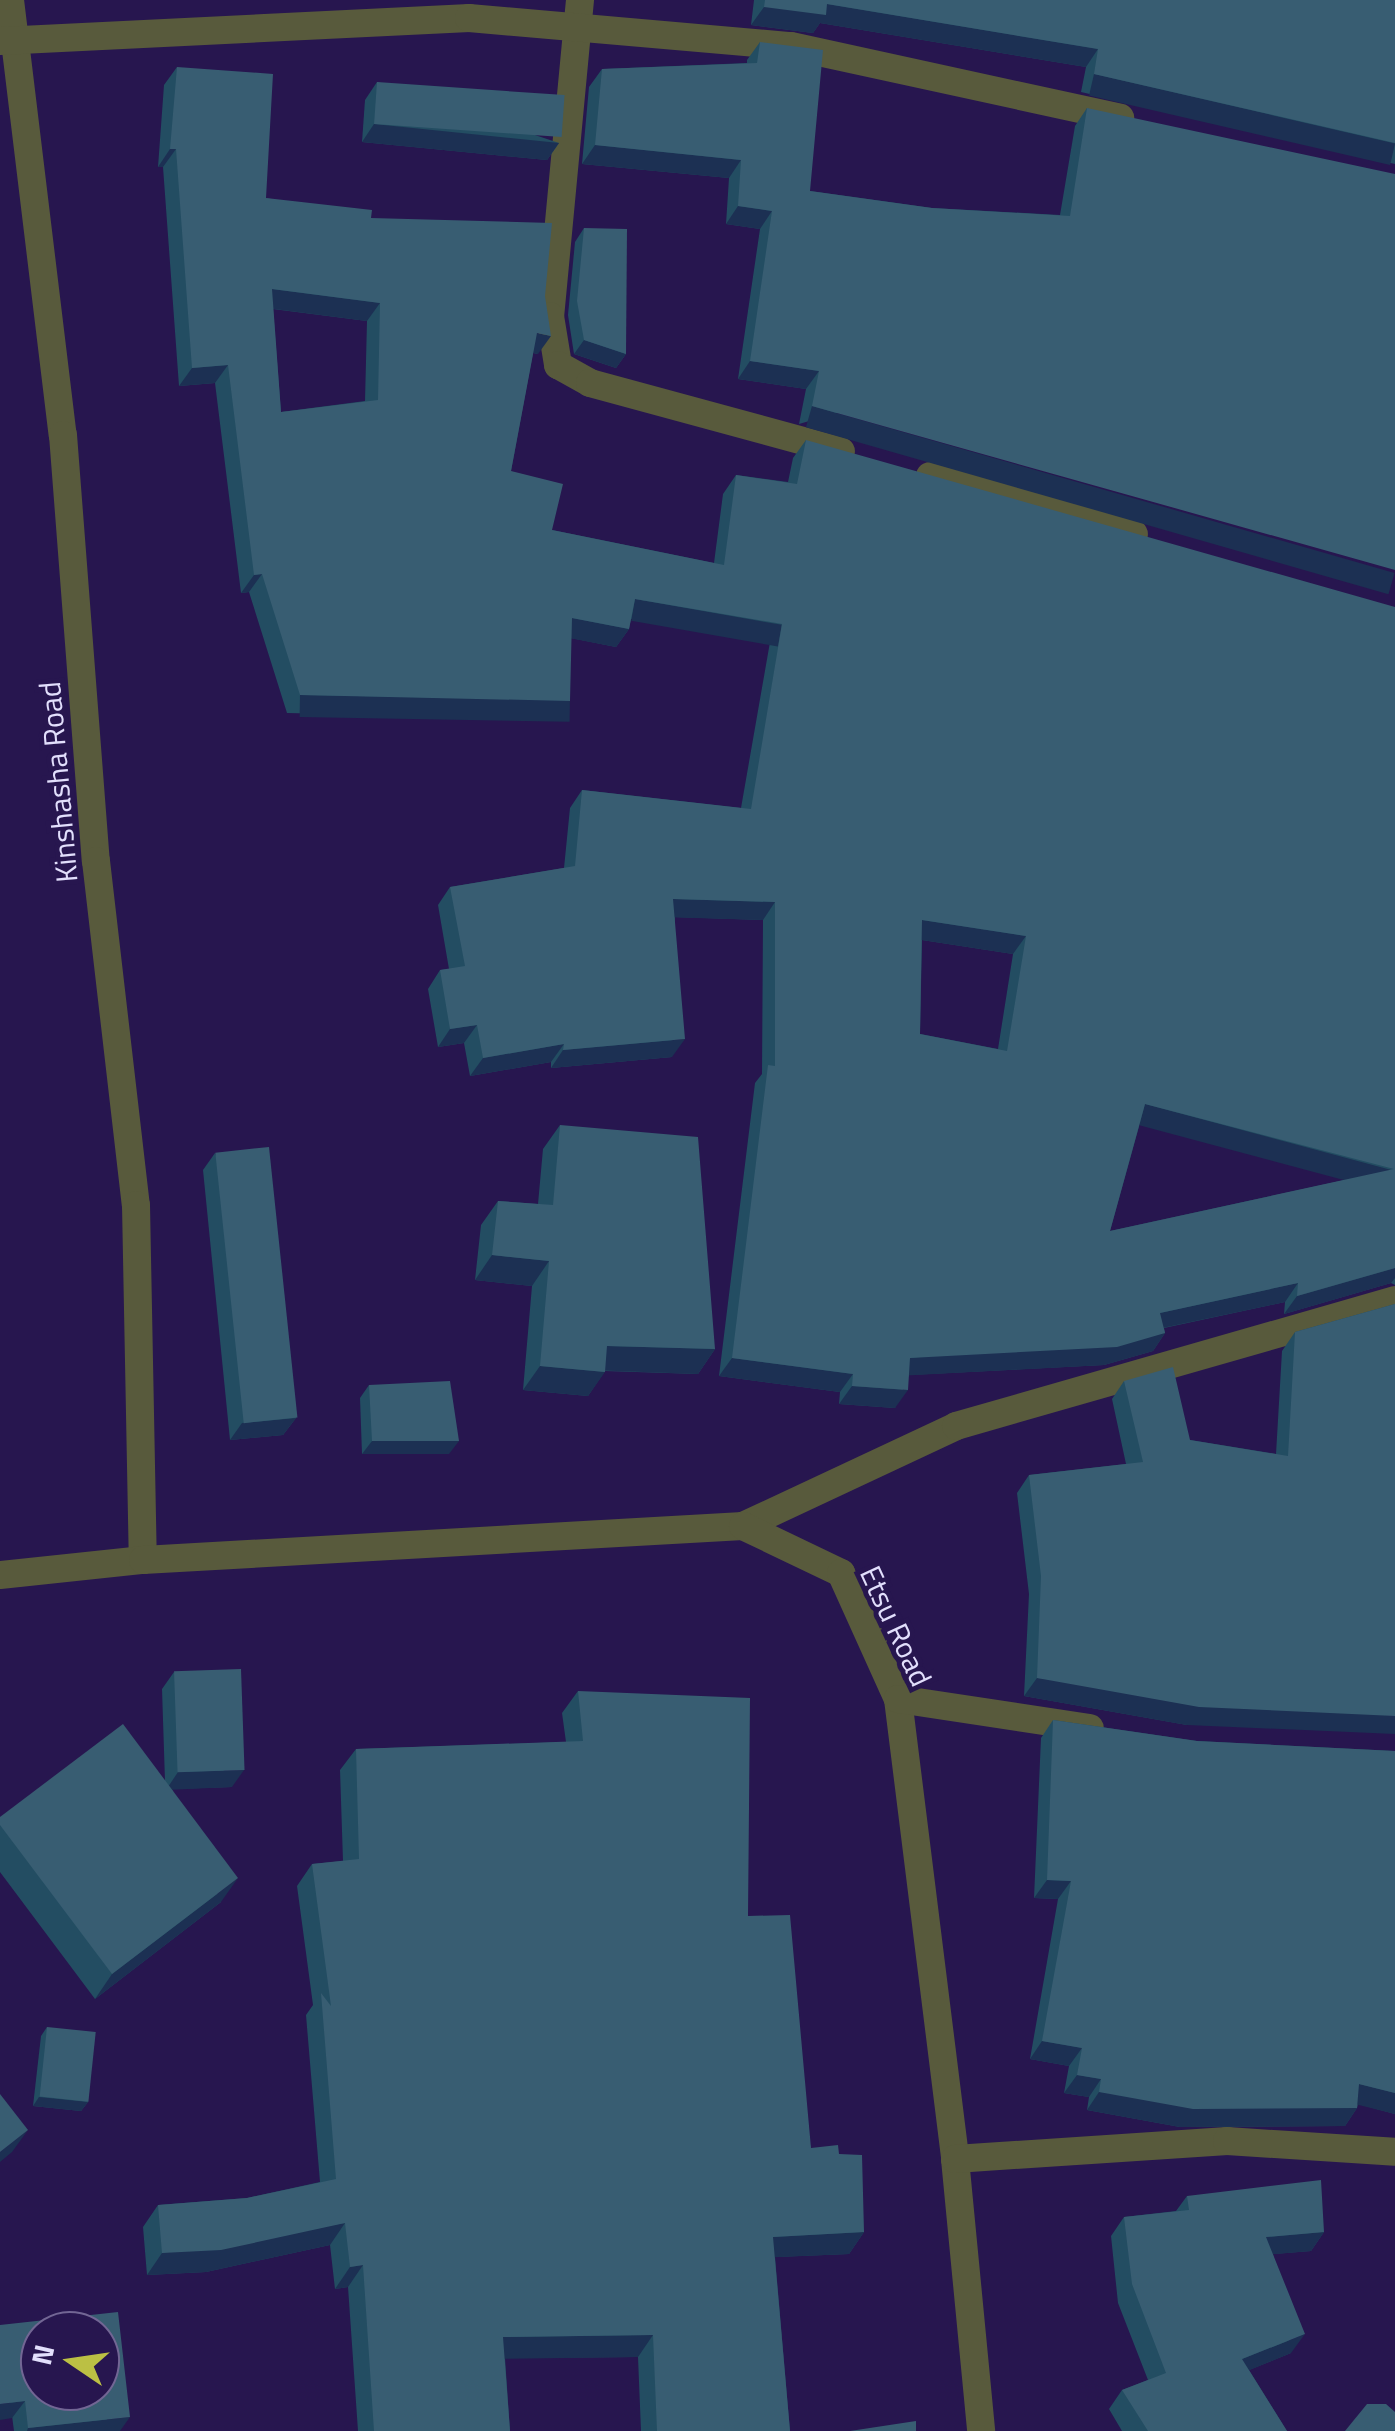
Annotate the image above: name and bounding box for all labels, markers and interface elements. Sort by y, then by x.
street label: Kinshasha Road [31,680,85,884]
street label: Etsu Road [853,1560,939,1692]
north arrow [20,2311,120,2411]
text: N [19,2340,65,2369]

